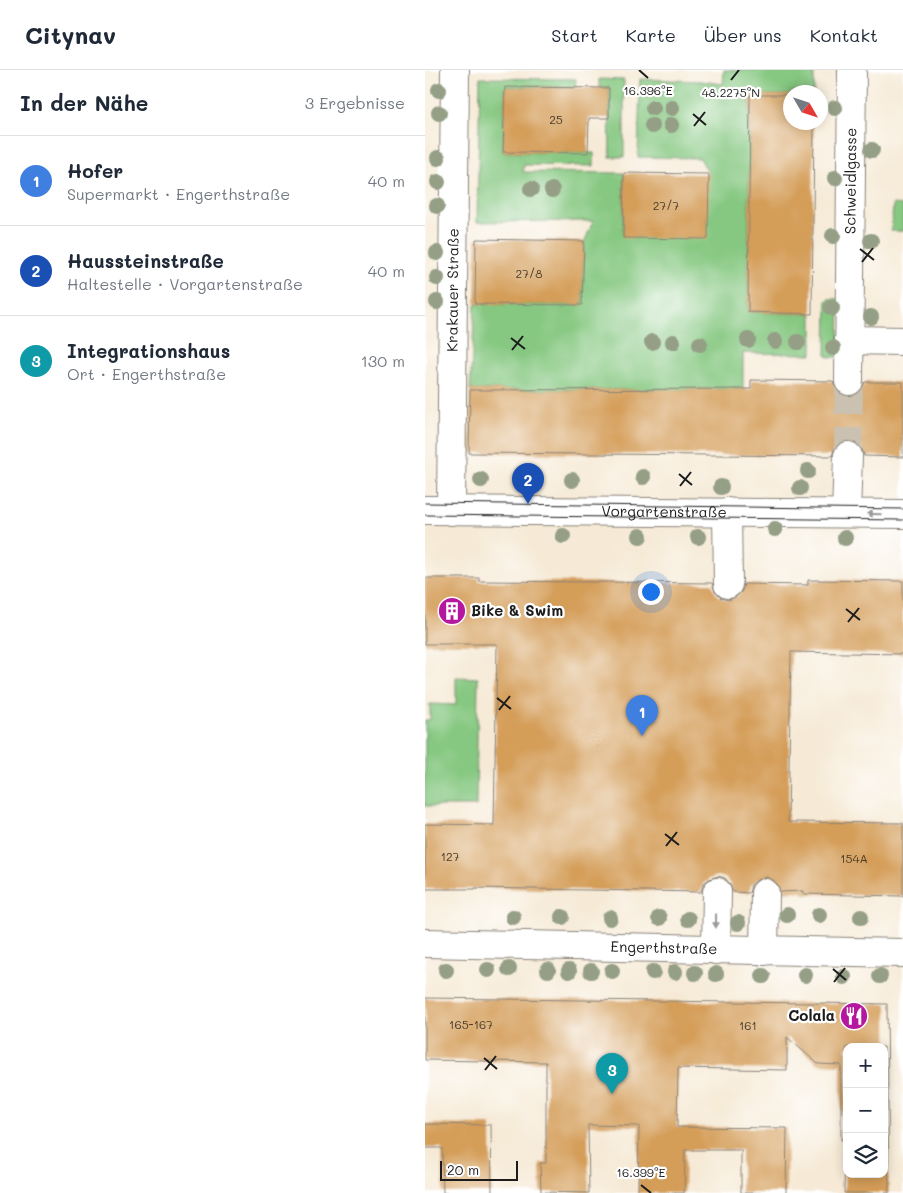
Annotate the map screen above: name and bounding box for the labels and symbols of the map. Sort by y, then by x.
text: 16.396°E [623,82,673,98]
text: 48.2275°N [702,84,760,100]
north arrow [783,85,828,130]
house number: 25 [549,111,563,127]
street label: Schweidlgasse [839,128,860,234]
house number: 27/7 [653,197,679,213]
street label: Krakauer Straße [441,228,463,352]
house number: 27/8 [516,265,542,281]
pin: 2 [512,463,544,504]
street label: Vorgartenstraße [601,500,727,522]
one-way arrow [866,510,882,518]
your location [638,579,664,605]
building icon: Bike & Swim [437,596,467,626]
place label: Bike & Swim [471,600,563,620]
pin: 1 [626,695,658,736]
house number: 127 [441,848,460,864]
house number: 154A [840,850,868,866]
one-way arrow [712,913,720,929]
street label: Engerthstraße [610,936,718,958]
restaurant icon: Colala [839,1001,869,1031]
place label: Colala [788,1005,835,1025]
house number: 165-167 [449,1016,493,1032]
house number: 161 [739,1017,757,1033]
pin: 3 [596,1053,628,1094]
scale bar [440,1158,517,1181]
text: 16.399°E [617,1164,666,1180]

